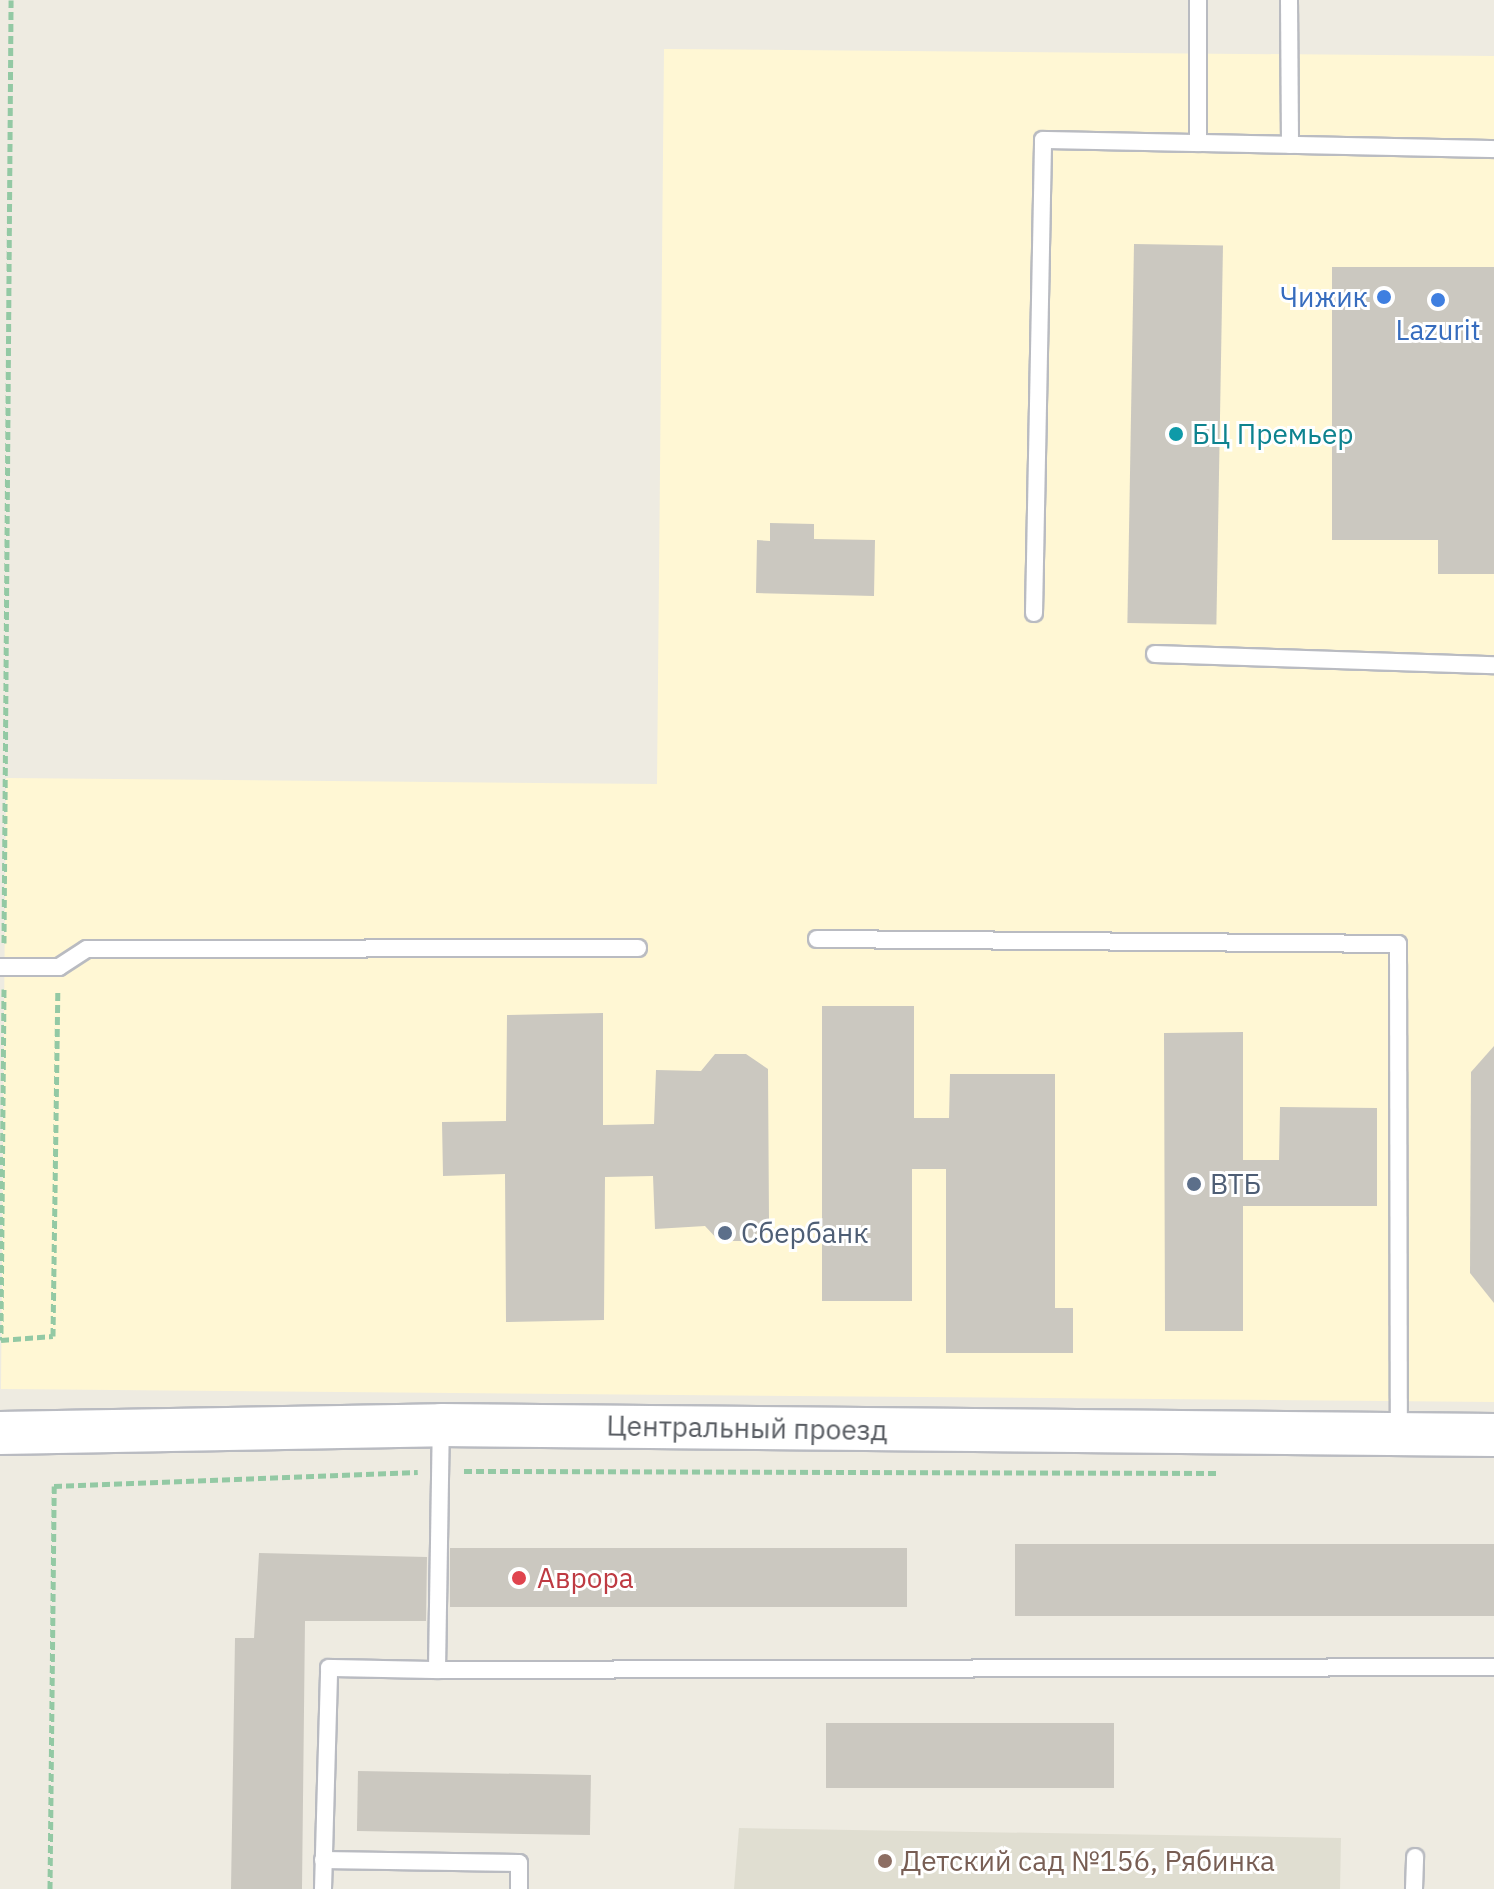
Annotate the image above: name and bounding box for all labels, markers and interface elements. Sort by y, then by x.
place label: Чижик [1280,280,1368,314]
marker: Чижик [1375,288,1393,306]
marker: Lazurit [1429,291,1447,309]
place label: Lazurit [1396,313,1480,347]
place label: БЦ Премьер [1192,417,1354,451]
marker: БЦ Премьер [1167,425,1185,443]
place label: ВТБ [1210,1167,1261,1201]
marker: ВТБ [1185,1175,1203,1193]
place label: Сбербанк [741,1216,869,1250]
marker: Сбербанк [716,1224,734,1242]
street label: Центральный проезд [606,1409,888,1447]
place label: Аврора [537,1561,634,1595]
marker: Аврора [508,1567,530,1589]
place label: Детский сад №156, Рябинка [901,1844,1275,1878]
marker: Детский сад №156, Рябинка [876,1852,894,1870]

